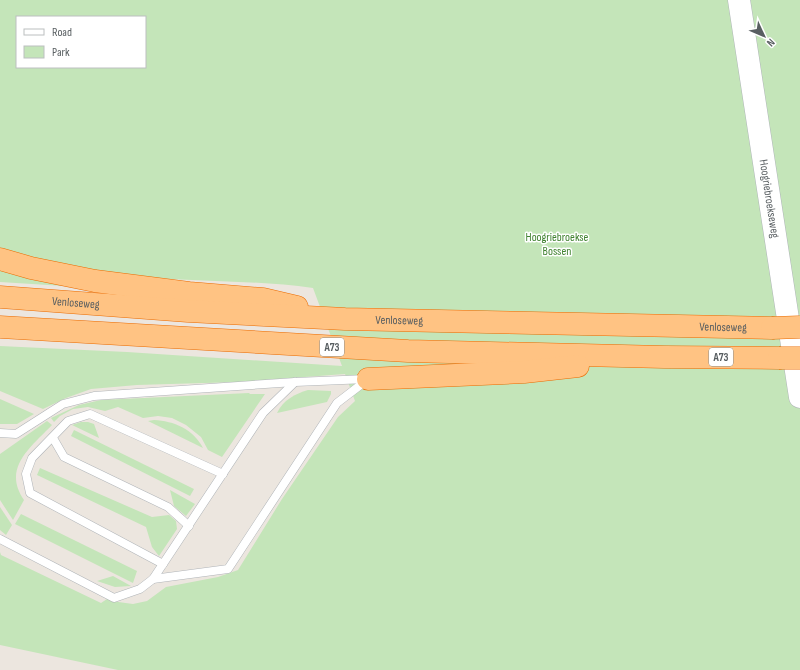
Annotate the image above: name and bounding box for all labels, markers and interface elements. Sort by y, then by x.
legend [16,16,146,68]
north arrow [744,16,784,56]
text: Road [52,25,72,40]
text: N [764,36,778,49]
text: Park [52,45,70,60]
street label: Hoogriebroekseweg [756,158,783,239]
park label: Hoogriebroekse Bossen [526,230,589,259]
street label: Venloseweg [51,293,100,312]
street label: Venloseweg [375,312,423,328]
street label: Venloseweg [699,319,747,335]
road number: A73 [320,338,344,356]
road number: A73 [709,348,733,366]

